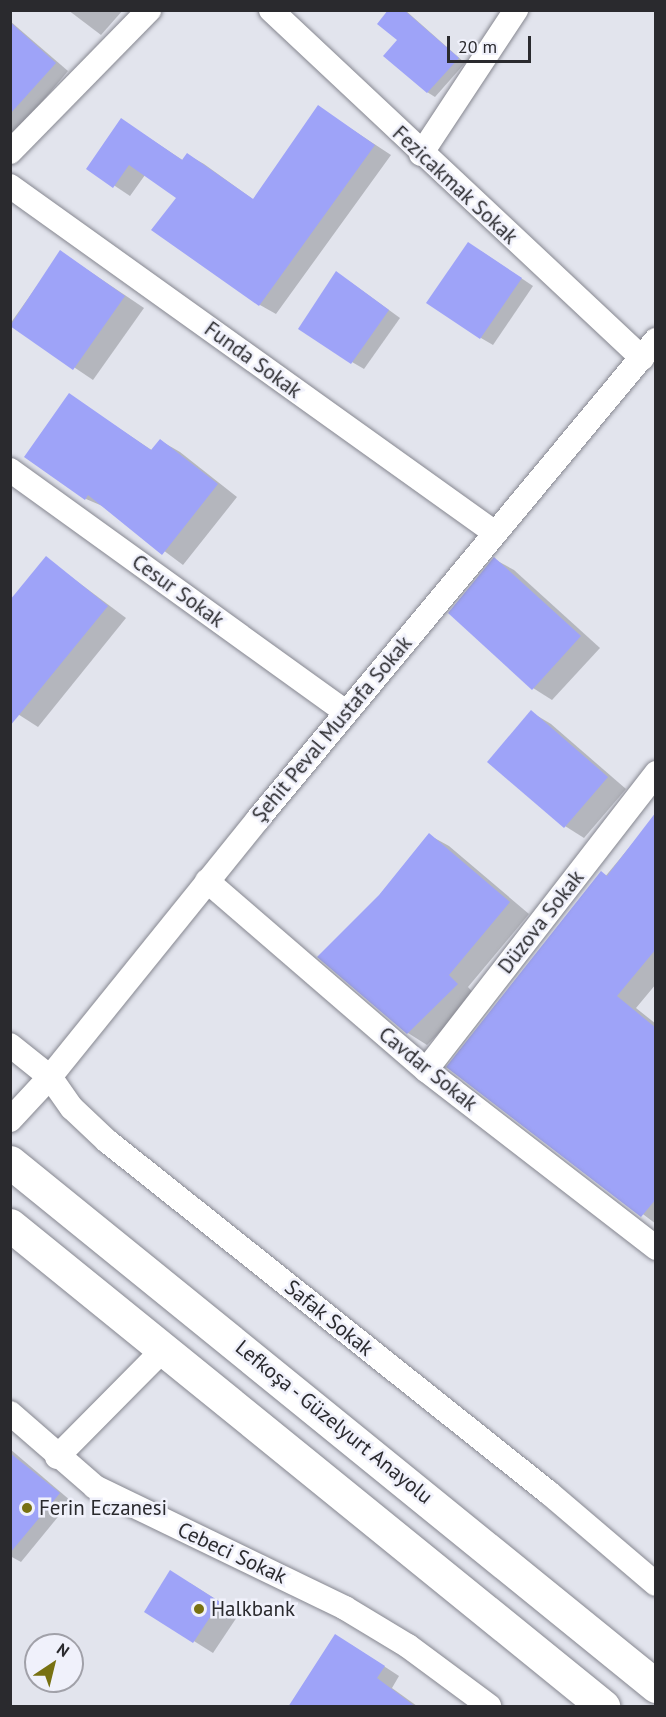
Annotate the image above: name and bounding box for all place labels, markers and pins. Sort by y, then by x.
place label: Ferin Eczanesi [39,1495,167,1521]
marker: Ferin Eczanesi [20,1501,34,1515]
place label: Halkbank [211,1596,295,1622]
marker: Halkbank [192,1602,206,1616]

